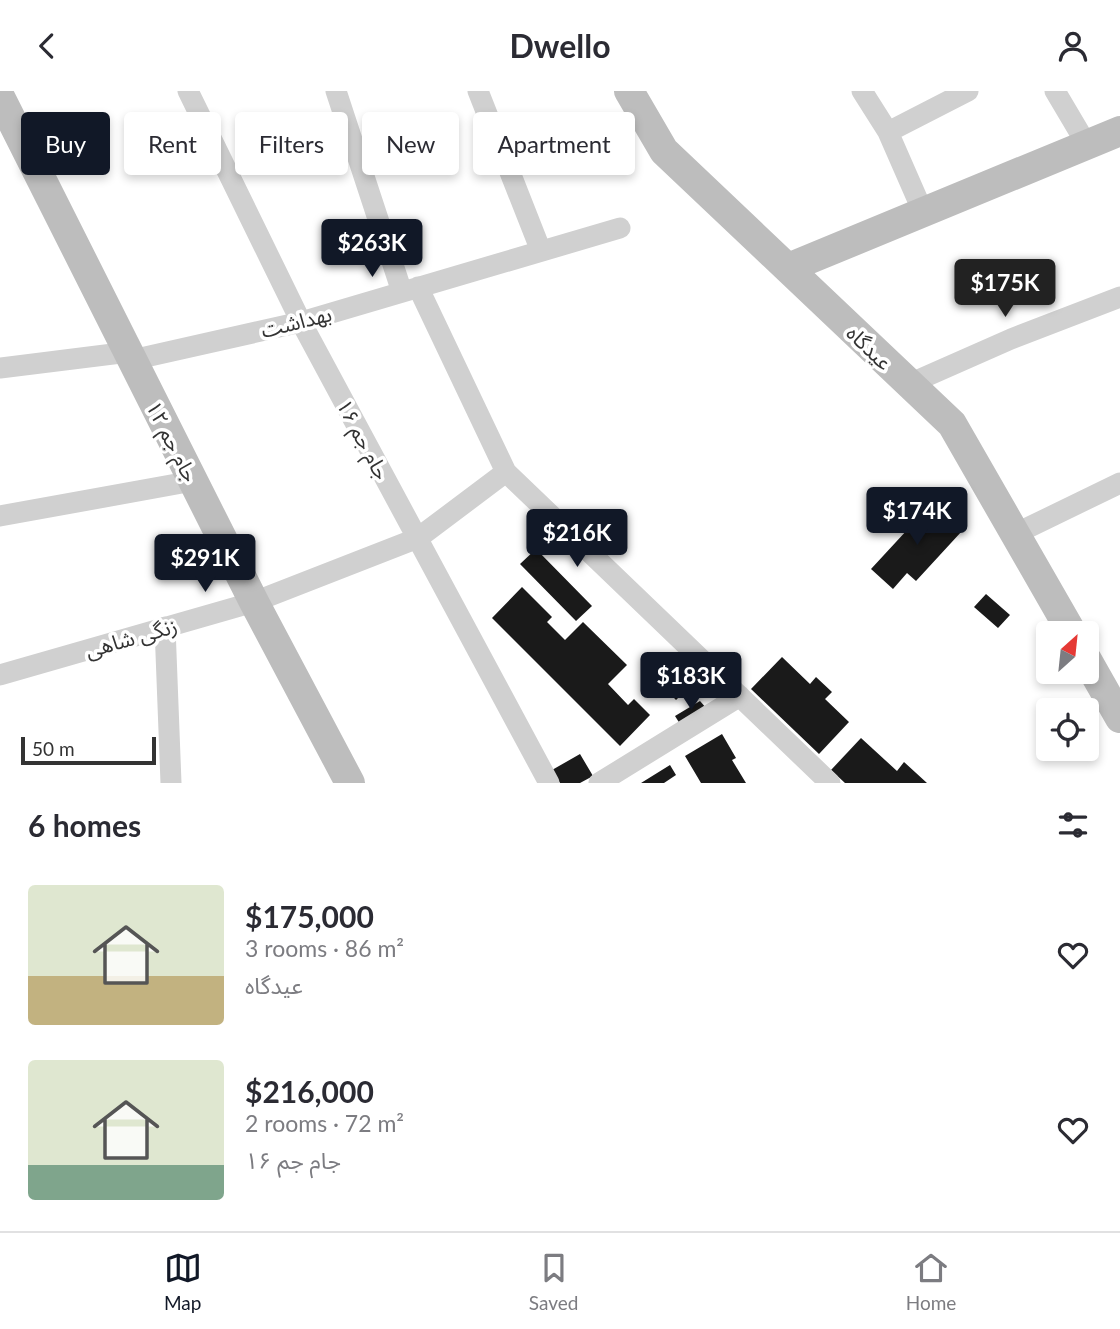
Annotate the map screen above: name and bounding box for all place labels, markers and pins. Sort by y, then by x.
pin: $263K [323,219,421,279]
pin: $175K [956,259,1054,319]
pin: $174K [868,487,966,547]
pin: $216K [528,510,626,569]
pin: $291K [156,535,254,594]
pin: $183K [642,653,740,712]

